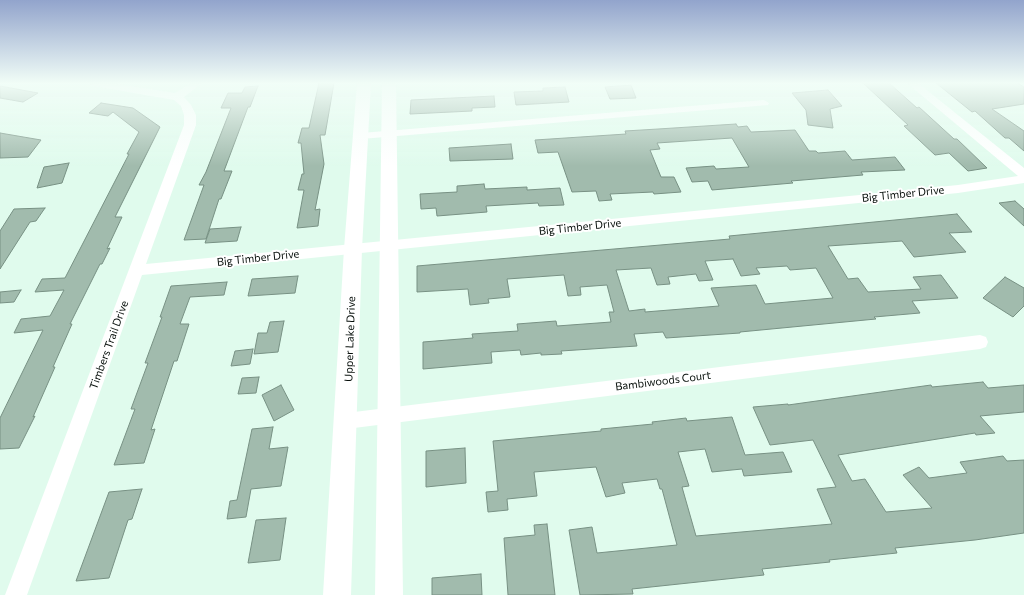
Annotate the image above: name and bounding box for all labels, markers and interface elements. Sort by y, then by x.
street label: Big Timber Drive [861,183,945,205]
street label: Big Timber Drive [538,216,622,238]
street label: Big Timber Drive [216,247,300,269]
street label: Upper Lake Drive [342,296,358,382]
street label: Timbers Trail Drive [87,299,131,391]
street label: Bambiwoods Court [614,369,712,393]

